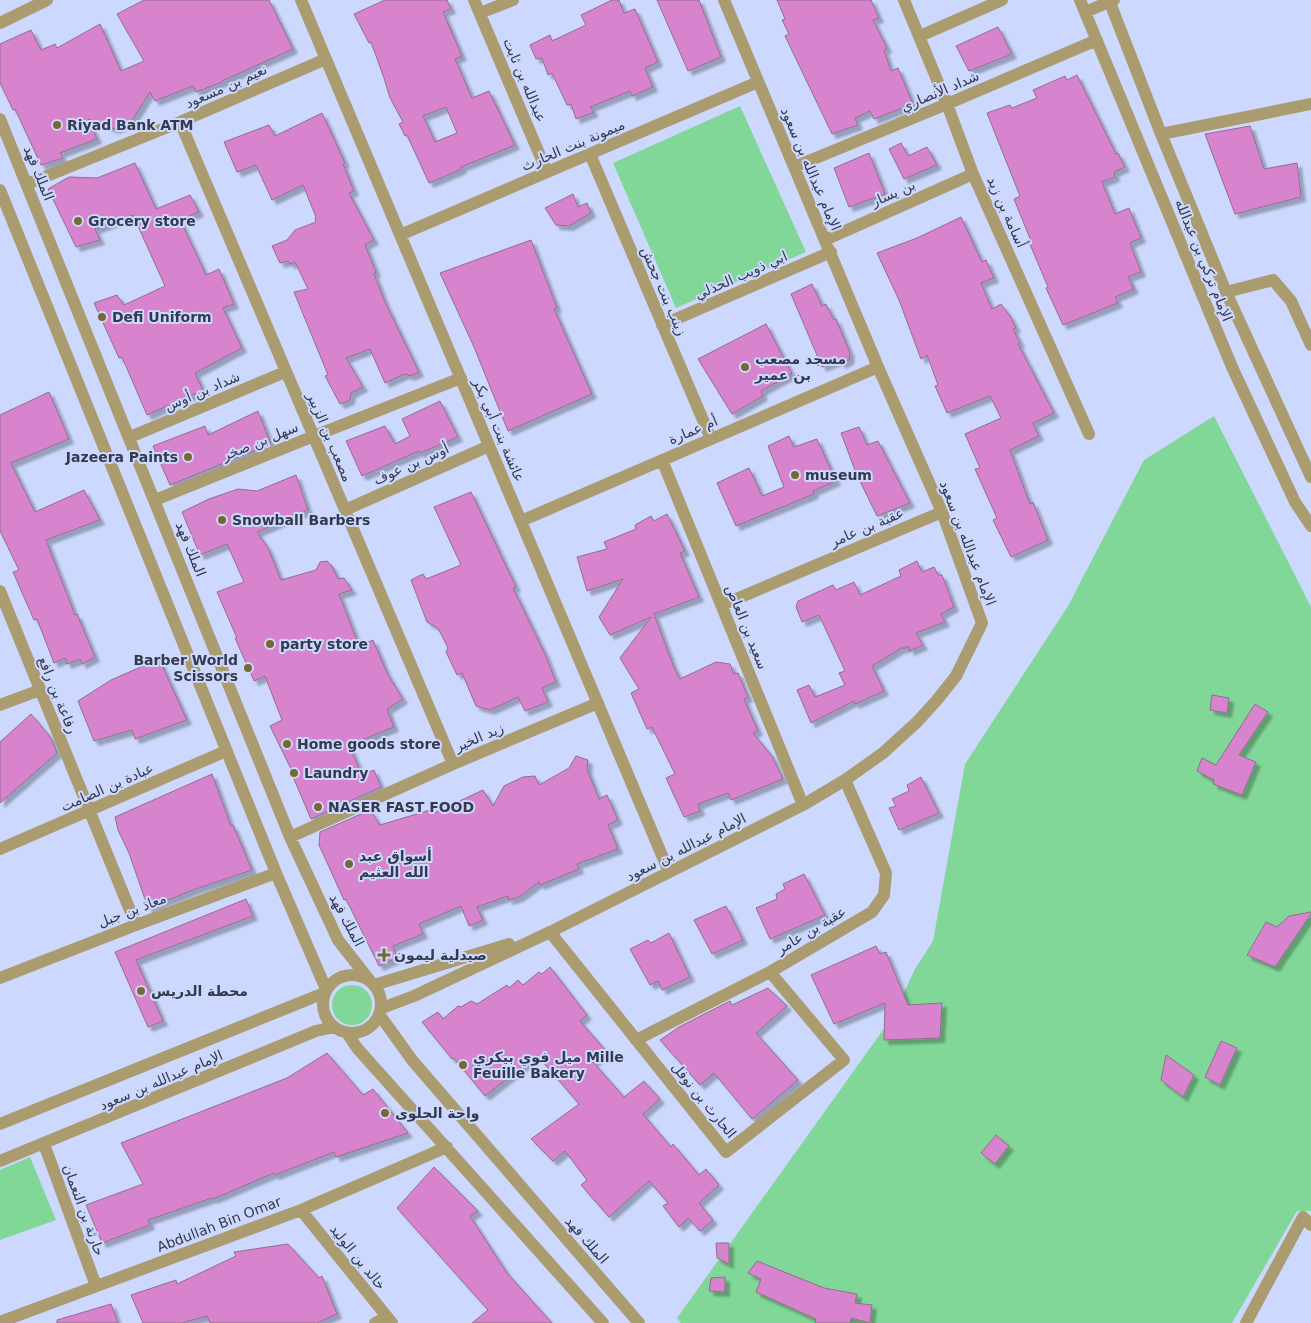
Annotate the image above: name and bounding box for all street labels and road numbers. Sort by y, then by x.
street label: عبدالله بن ثابت [499,36,550,125]
street label: نعيم بن مسعود [183,61,270,112]
street label: شداد الأنصاري [898,66,982,116]
street label: الإمام عبدالله بن سعود [777,105,844,233]
street label: ميمونة بنت الحارث [519,116,627,175]
street label: الملك فهد [20,143,57,203]
street label: أسامة بن زيد [983,173,1031,251]
street label: بن يسار [868,176,918,211]
street label: الإمام تركي بن عبدالله [1171,197,1236,324]
street label: زينب بنت جحش [637,244,690,338]
street label: ابي ذويب الحذلي [692,247,790,303]
street label: شداد بن أوس [161,367,243,415]
street label: عائشة بنت أبي بكر [469,375,529,484]
street label: مصعب بن الزبير [303,389,356,484]
street label: أم عمارة [666,412,720,448]
street label: سهل بن صخر [219,418,301,465]
street label: أوس بن عوف [370,439,452,489]
street label: الإمام عبدالله بن سعود [936,478,999,608]
street label: عقبة بن عامر [827,504,907,551]
street label: الملك فهد [172,519,209,579]
street label: سعيد بن العاص [722,582,771,672]
street label: رفاعة بن رافع [34,654,81,736]
street label: زيد الخير [451,720,506,756]
street label: عبادة بن الصامت [58,759,156,815]
street label: الإمام عبدالله بن سعود [623,810,749,885]
street label: معاذ بن جبل [96,890,169,931]
street label: الملك فهد [326,891,368,950]
street label: عقبة بن عامر [772,903,849,958]
street label: الإمام عبدالله بن سعود [97,1047,225,1114]
street label: الحارث بن نوفل [668,1059,740,1142]
street label: حارثة بن النعمان [59,1162,108,1258]
street label: Abdullah Bin Omar [155,1193,284,1255]
street label: الملك فهد [561,1213,612,1268]
street label: خالد بن الوليد [326,1221,389,1293]

